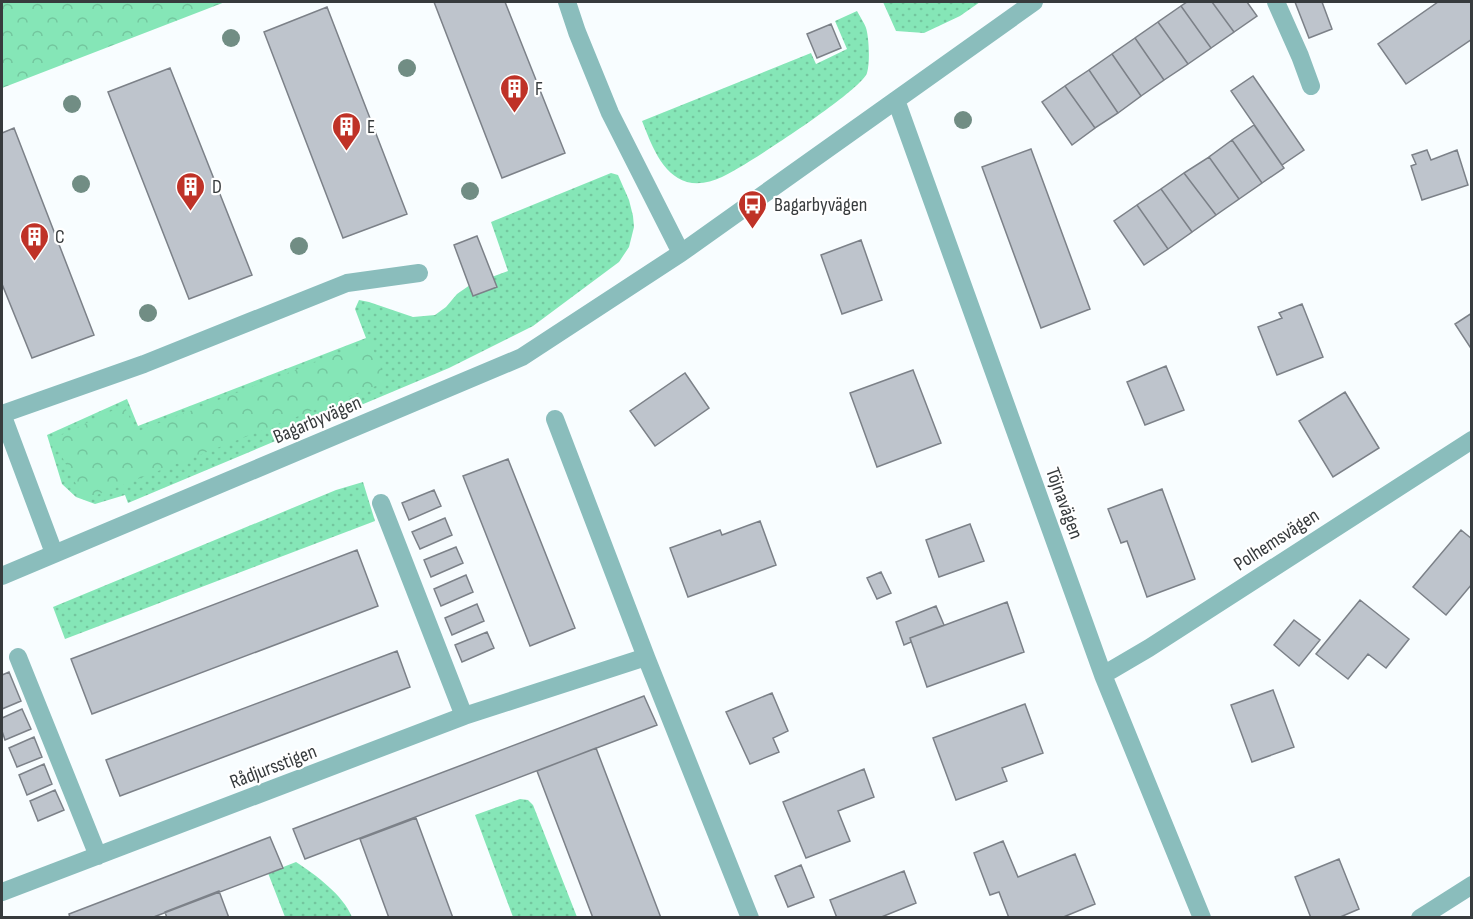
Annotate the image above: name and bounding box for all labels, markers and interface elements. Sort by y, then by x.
building icon: F [498,72,530,114]
place label: F [535,77,543,101]
building icon: E [330,110,362,152]
place label: E [367,115,375,139]
building icon: D [175,170,207,212]
place label: D [212,175,222,199]
bus stop icon: Bagarbyvägen [737,188,769,230]
place label: Bagarbyvägen [774,193,867,217]
building icon: C [18,220,50,262]
place label: C [55,225,65,249]
street label: Bagarbyvägen [270,391,365,449]
street label: Töjnavägen [1040,464,1088,542]
street label: Polhemsvägen [1229,503,1324,576]
street label: Rådjursstigen [227,739,320,794]

